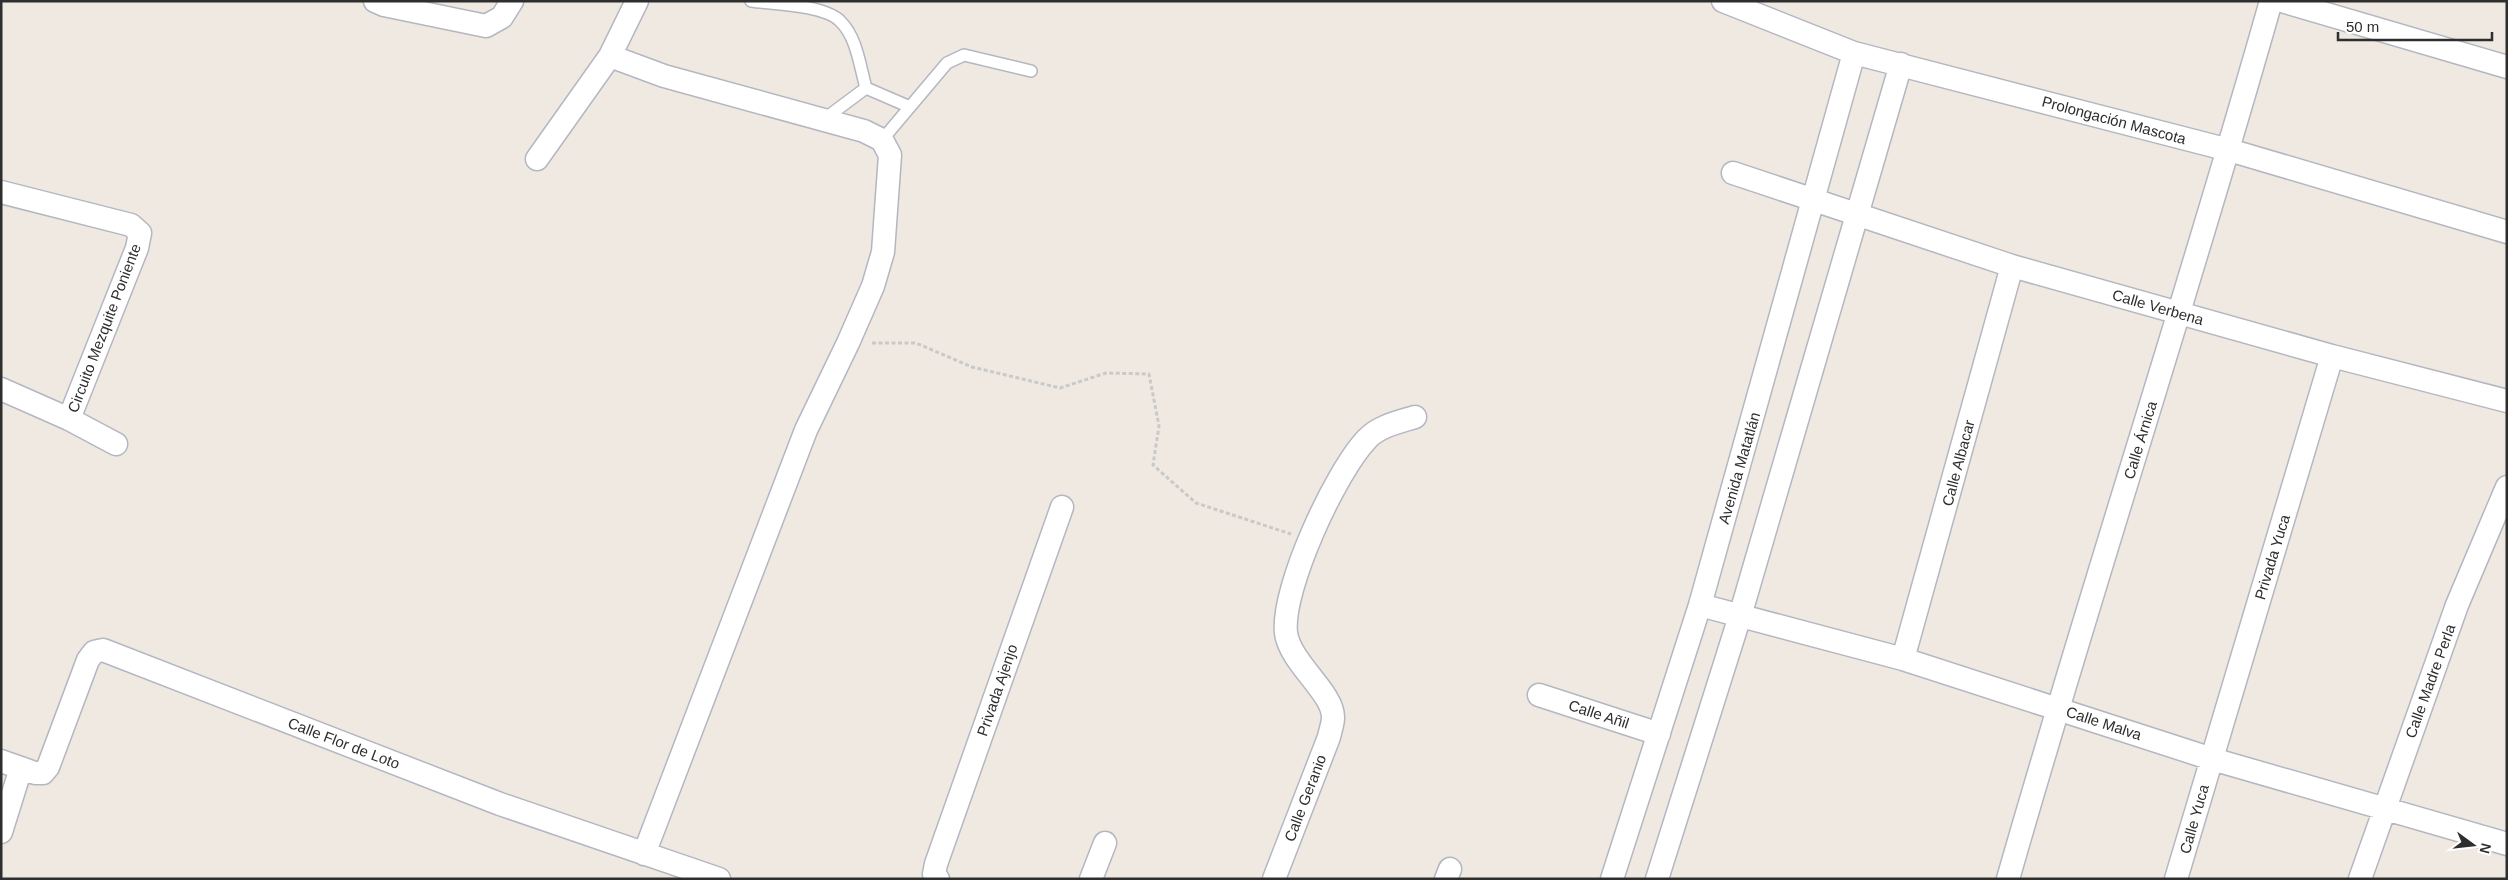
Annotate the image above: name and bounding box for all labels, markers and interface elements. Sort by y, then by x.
scale bar [2338,10,2492,42]
text: 50 m [2346,18,2379,35]
street label: Prolongación Mascota [2040,93,2189,148]
street label: Circuito Mezquite Poniente [64,241,144,415]
street label: Calle Verbena [2110,286,2206,328]
street label: Calle Árnica [2120,398,2160,481]
street label: Avenida Matatlán [1715,410,1763,526]
street label: Calle Albacar [1938,418,1978,508]
street label: Privada Yuca [2251,512,2293,602]
street label: Calle Madre Perla [2401,621,2459,740]
street label: Privada Ajenjo [973,642,1021,738]
street label: Calle Añil [1567,696,1631,732]
street label: Calle Malva [2064,703,2145,743]
street label: Calle Flor de Loto [286,714,402,772]
street label: Calle Geranio [1281,752,1329,844]
street label: Calle Yuca [2176,782,2212,856]
north arrow [2448,820,2498,870]
text: N [2477,841,2495,855]

